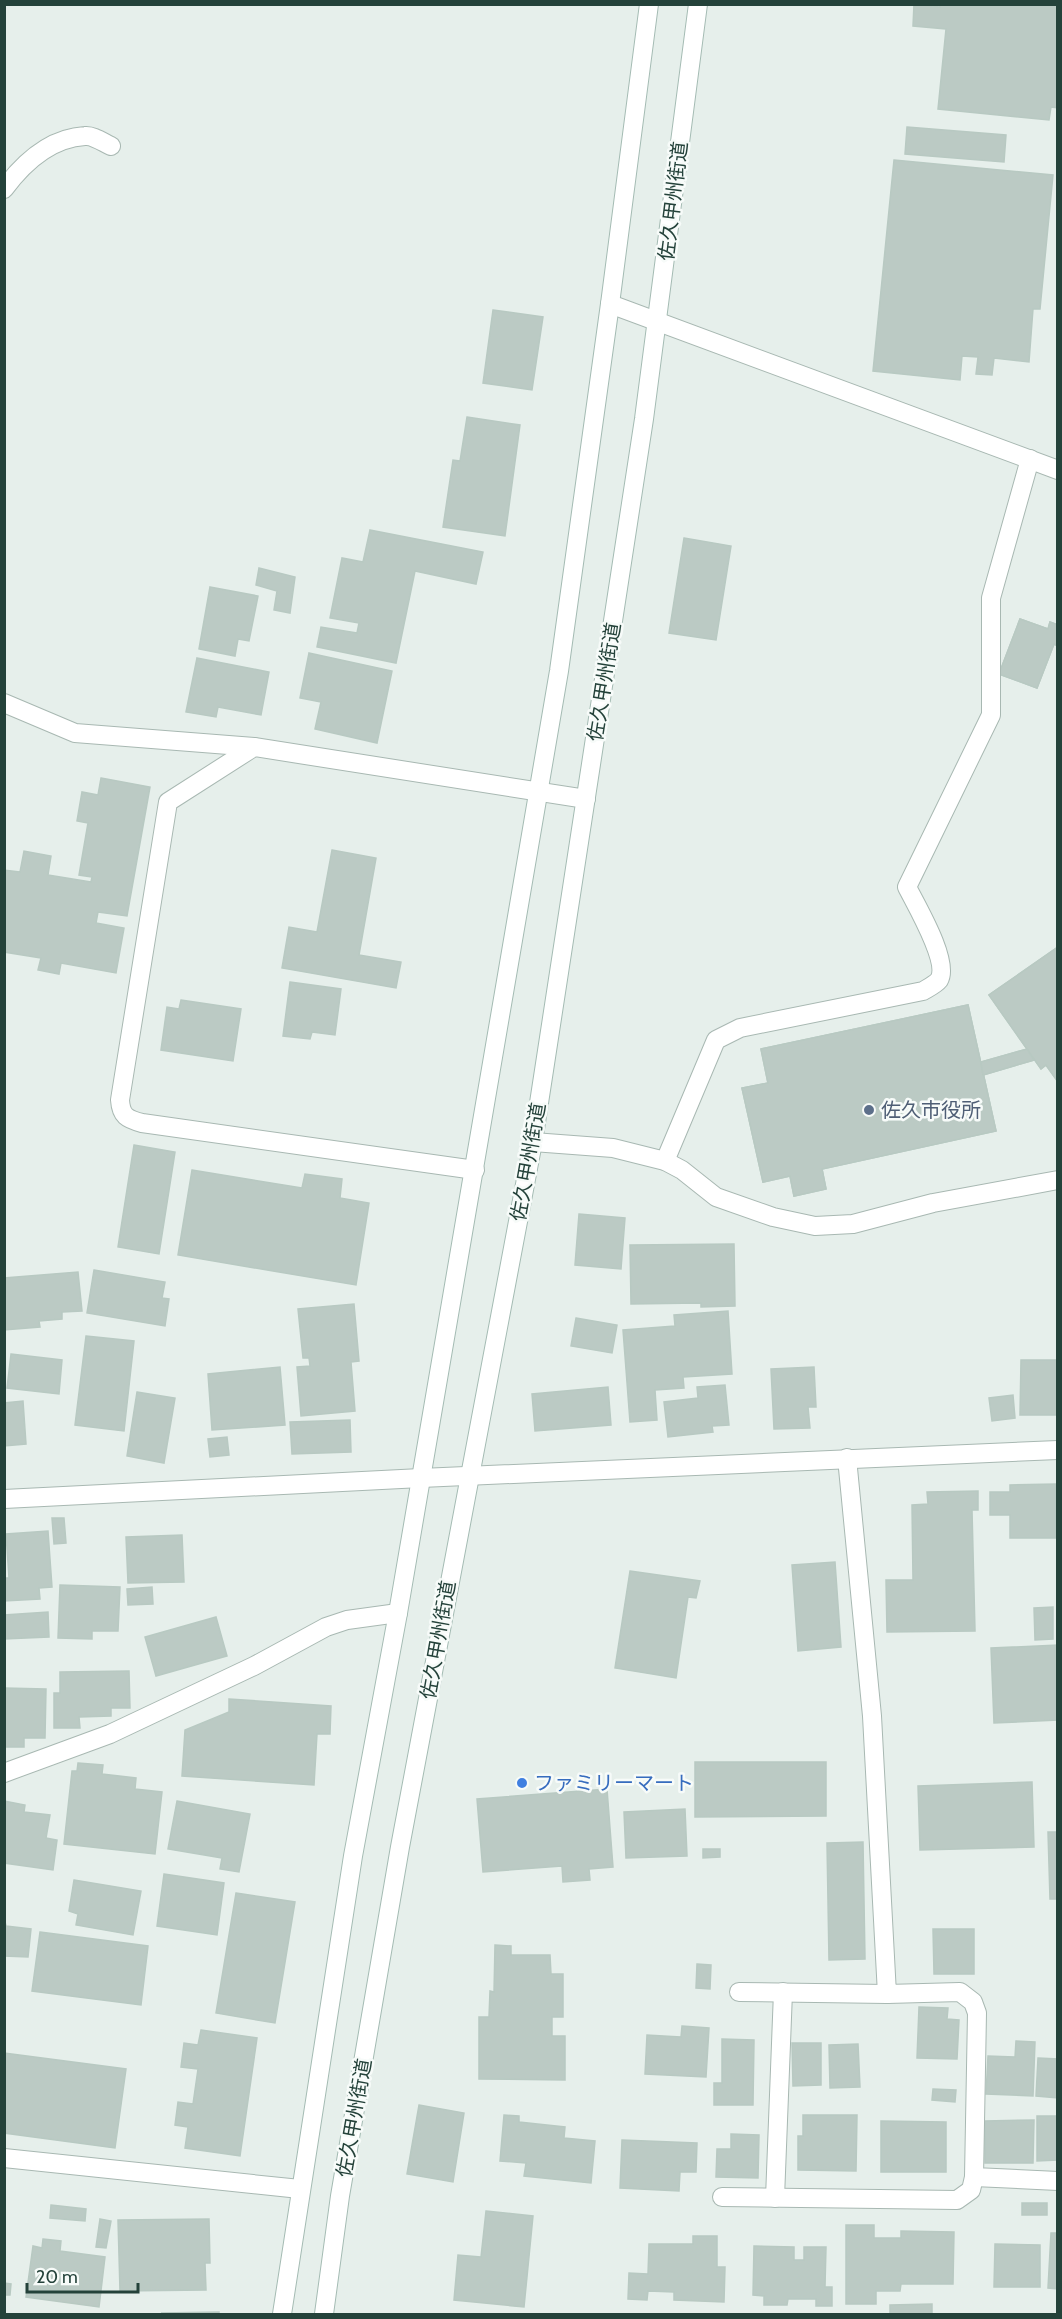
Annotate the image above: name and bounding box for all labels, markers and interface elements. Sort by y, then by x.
street label: 佐久甲州街道 [654,140,692,262]
street label: 佐久甲州街道 [583,621,625,743]
place label: 佐久市役所 [881,1098,981,1122]
street label: 佐久甲州街道 [506,1101,550,1223]
marker: 佐久市役所 [862,1103,876,1117]
street label: 佐久甲州街道 [416,1579,460,1701]
place label: ファミリーマート [534,1771,694,1795]
marker: ファミリーマート [515,1776,529,1790]
street label: 佐久甲州街道 [332,2057,376,2179]
scale bar [27,2256,138,2294]
text: 20 m [36,2266,78,2288]

